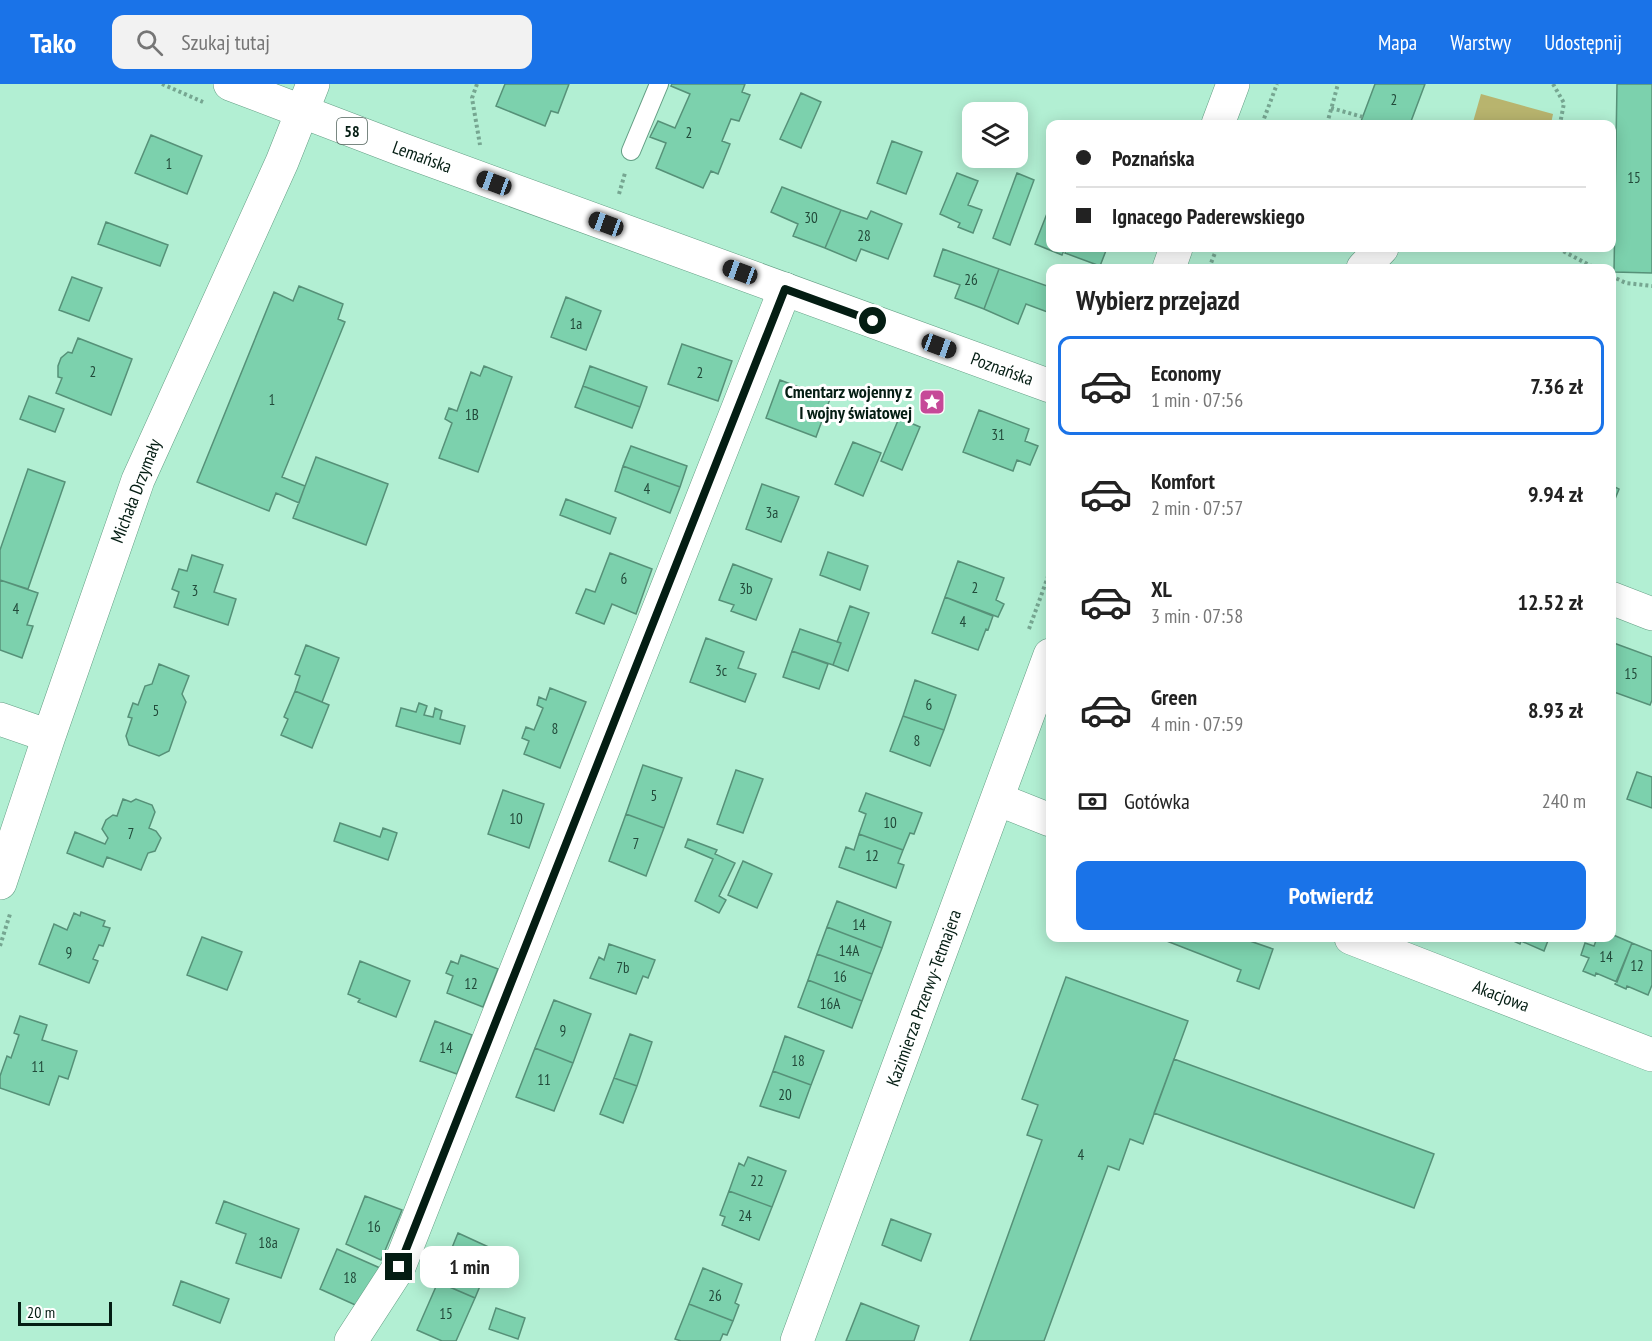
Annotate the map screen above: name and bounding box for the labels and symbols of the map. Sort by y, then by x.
house number: 2 [1391,90,1397,109]
road number: 58 [337,118,367,144]
house number: 2 [686,123,692,142]
street label: Lemańska [389,135,455,178]
house number: 1 [166,154,172,173]
car [474,168,514,198]
house number: 15 [1627,168,1641,187]
house number: 30 [804,208,818,227]
car [586,209,626,239]
house number: 28 [857,226,871,245]
car [720,257,760,287]
house number: 26 [964,270,978,289]
route start [859,307,886,334]
house number: 1a [570,314,582,333]
car [919,331,959,361]
street label: Poznańska [968,347,1037,390]
house number: 2 [90,362,96,381]
house number: 2 [697,363,703,382]
place label: Cmentarz wojenny z I wojny światowej [785,380,912,424]
place icon: Cmentarz wojenny z I wojny światowej [917,387,947,417]
house number: 1 [269,390,275,409]
house number: 1B [465,405,479,424]
house number: 31 [991,425,1005,444]
street label: Michała Drzymały [105,435,166,546]
house number: 4 [644,479,651,498]
house number: 3a [766,503,778,522]
house number: 6 [621,569,628,588]
house number: 2 [972,578,978,597]
house number: 3b [739,579,753,598]
house number: 3 [192,581,198,600]
house number: 4 [13,599,20,618]
house number: 4 [960,612,967,631]
house number: 3c [715,661,728,680]
house number: 15 [1624,664,1638,683]
house number: 6 [926,695,933,714]
house number: 5 [153,701,159,720]
house number: 8 [552,719,558,738]
house number: 8 [914,731,920,750]
house number: 5 [651,786,657,805]
house number: 10 [509,809,523,828]
house number: 10 [883,813,897,832]
house number: 7 [128,824,134,843]
house number: 7 [633,834,639,853]
house number: 12 [865,846,879,865]
street label: Kazimierza Przerwy-Tetmajera [881,906,966,1089]
house number: 14 [852,915,866,934]
house number: 14A [839,941,860,960]
house number: 9 [66,943,72,962]
house number: 14 [1599,947,1613,966]
house number: 12 [1630,956,1644,975]
house number: 7b [616,958,630,977]
house number: 16 [833,967,847,986]
house number: 12 [464,974,478,993]
street label: Akacjowa [1470,974,1533,1017]
house number: 16A [820,994,841,1013]
house number: 9 [560,1021,566,1040]
house number: 14 [439,1038,453,1057]
house number: 18 [791,1051,805,1070]
house number: 11 [31,1057,45,1076]
house number: 11 [537,1070,551,1089]
house number: 20 [778,1085,792,1104]
house number: 4 [1078,1145,1085,1164]
house number: 22 [750,1171,764,1190]
house number: 24 [738,1206,752,1225]
house number: 16 [367,1217,381,1236]
house number: 18a [258,1233,278,1252]
callout: 1 min [420,1246,519,1288]
route end [385,1253,412,1280]
house number: 18 [343,1268,357,1287]
house number: 26 [708,1286,722,1305]
scale bar [18,1299,112,1326]
house number: 15 [439,1304,453,1323]

